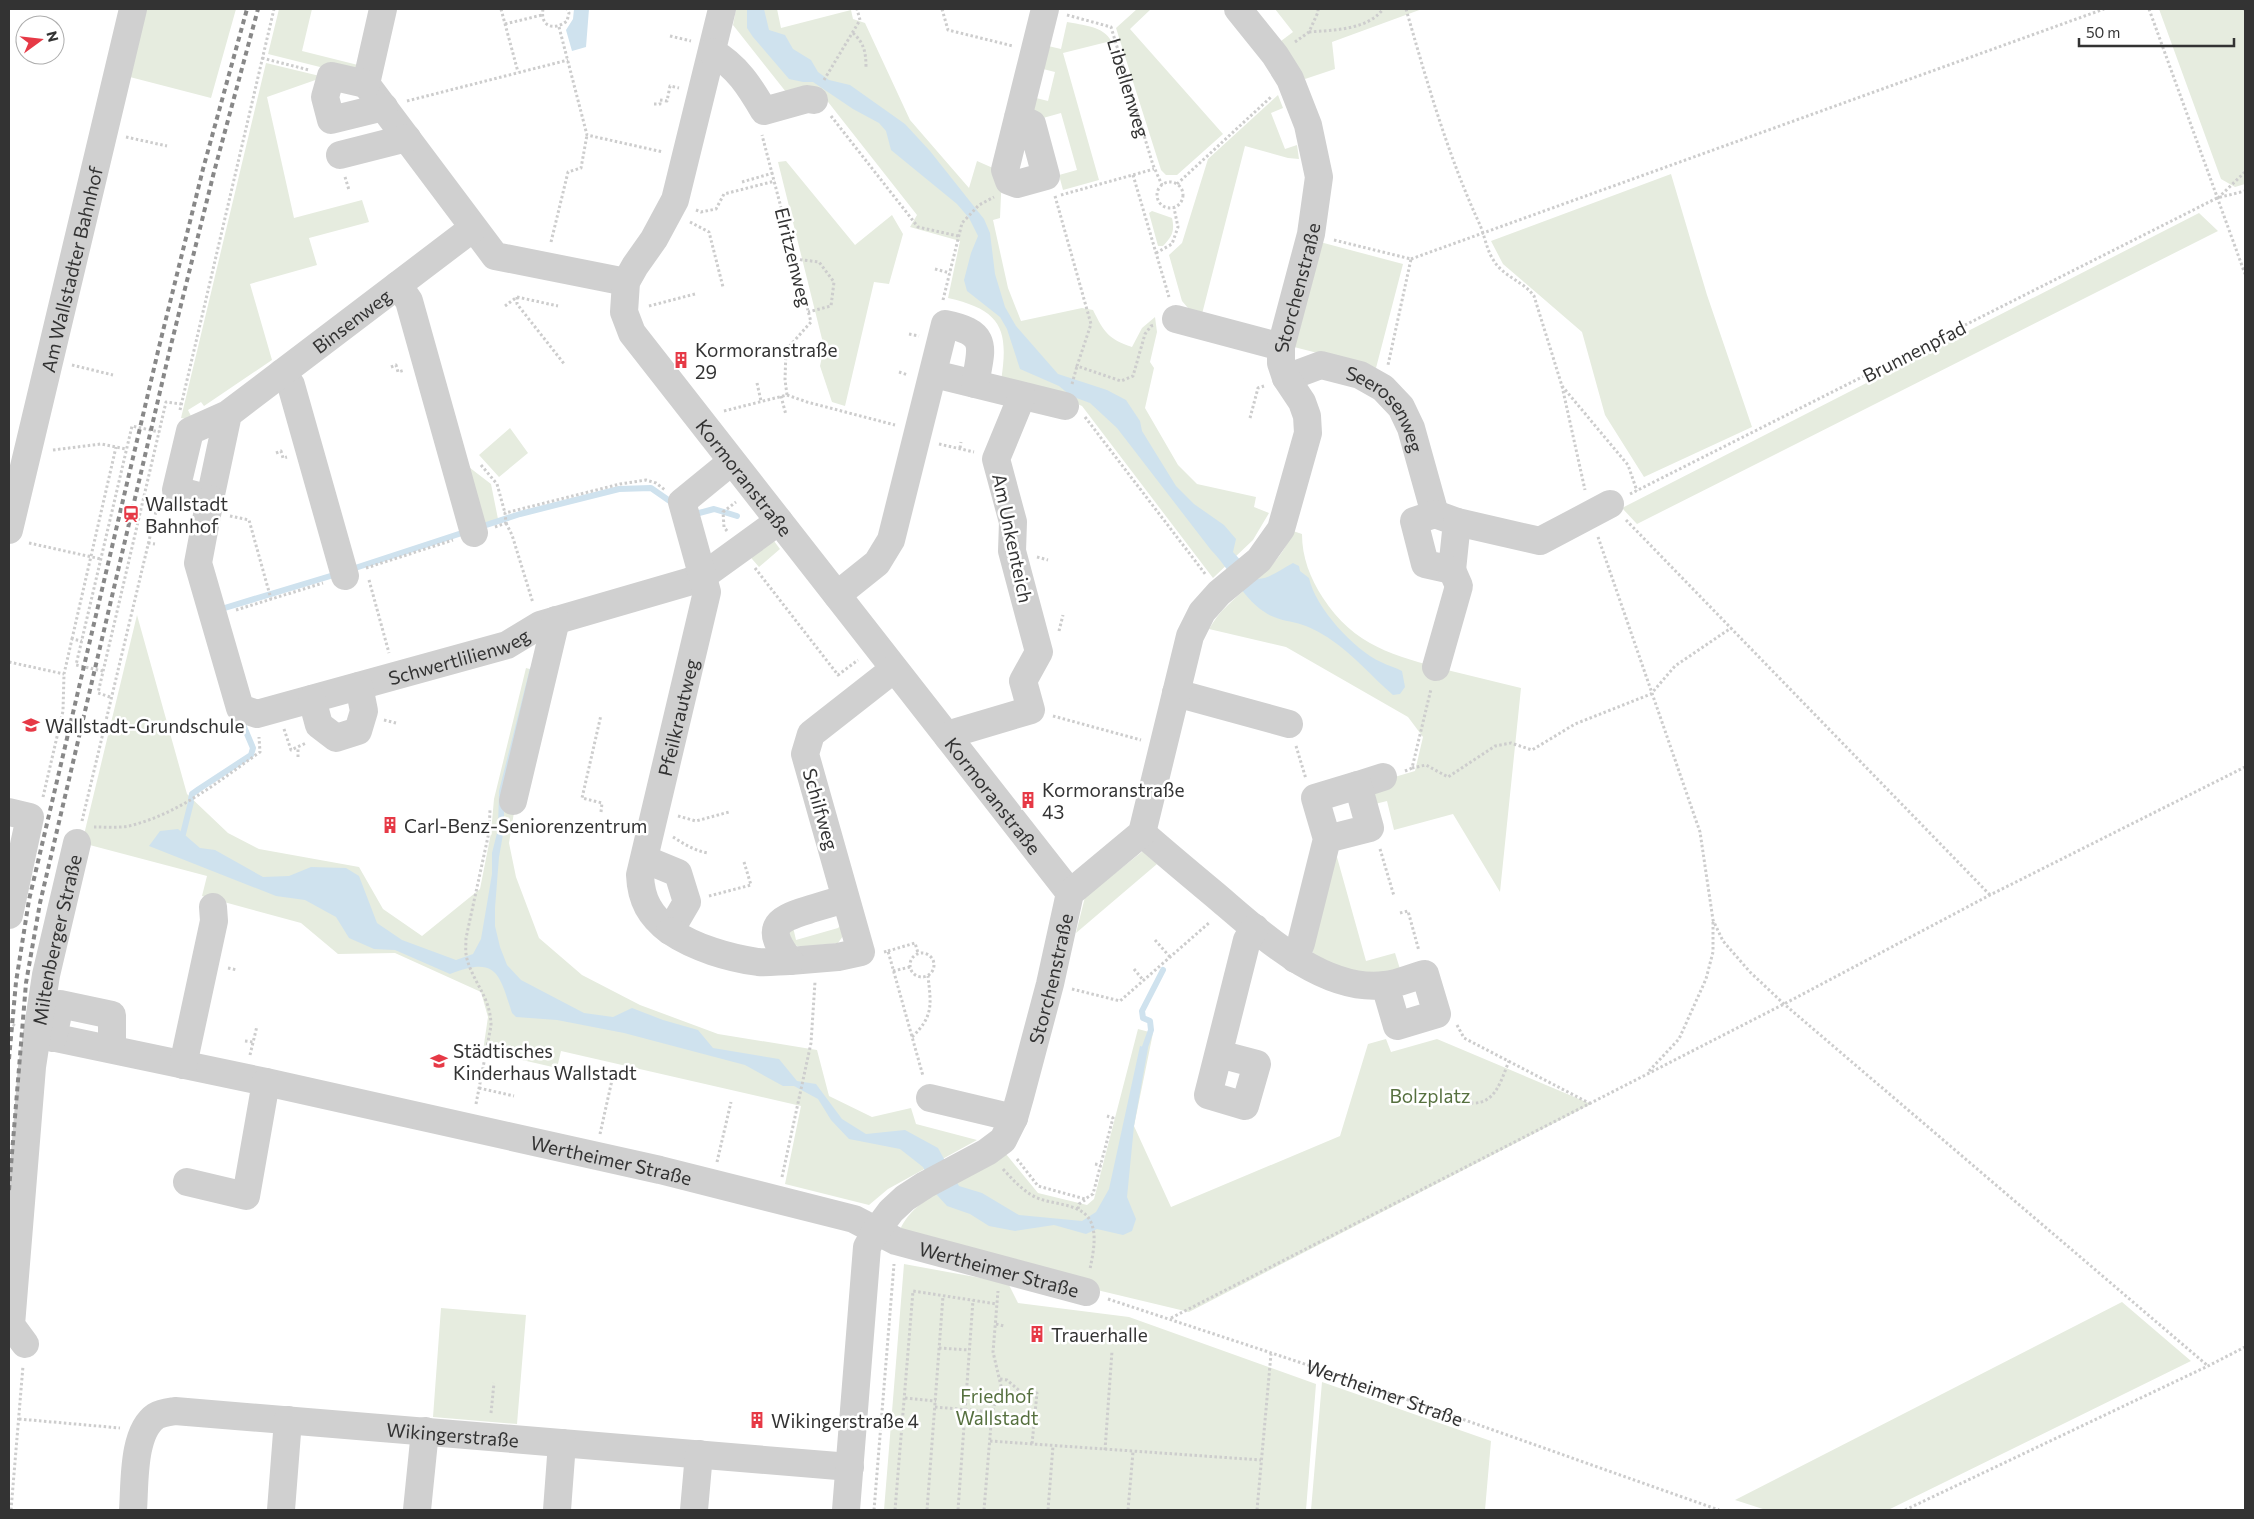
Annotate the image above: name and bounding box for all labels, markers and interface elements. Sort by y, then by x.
north arrow [15,15,65,65]
scale bar [2079,15,2234,47]
text: 50 m [2086,23,2120,41]
text: N [43,29,63,44]
street label: Libellenweg [1104,35,1155,140]
street label: Am Wallstadter Bahnhof [35,163,107,375]
street label: Elritzenweg [771,205,817,309]
street label: Storchenstraße [1270,221,1324,353]
street label: Binsenweg [307,283,395,358]
street label: Brunnenpfad [1859,315,1969,387]
place label: Kormoranstraße 29 [695,338,837,383]
building icon: Kormoranstraße 29 [671,350,691,370]
street label: Seerosenweg [1344,360,1429,455]
street label: Kormoranstraße [692,414,798,540]
street label: Am Unkenteich [988,471,1038,605]
place label: Wallstadt Bahnhof [145,492,228,537]
station icon: Wallstadt Bahnhof [121,504,141,524]
street label: Schwertlilienweg [385,623,533,689]
street label: Pfeilkrautweg [652,656,702,778]
place label: Wallstadt-Grundschule [45,714,244,737]
school or university icon: Wallstadt-Grundschule [21,715,41,735]
street label: Kormoranstraße [941,732,1047,859]
street label: Schilfweg [798,766,844,852]
place label: Kormoranstraße 43 [1042,778,1184,823]
building icon: Kormoranstraße 43 [1018,790,1038,810]
place label: Carl-Benz-Seniorenzentrum [404,814,647,837]
building icon: Carl-Benz-Seniorenzentrum [380,815,400,835]
street label: Miltenberger Straße [27,852,85,1027]
street label: Storchenstraße [1023,911,1077,1047]
place label: Städtisches Kinderhaus Wallstadt [453,1039,637,1084]
school or university icon: Städtisches Kinderhaus Wallstadt [429,1051,449,1071]
park label: Bolzplatz [1389,1084,1471,1107]
street label: Wertheimer Straße [529,1130,695,1189]
street label: Wertheimer Straße [917,1236,1082,1301]
place label: Trauerhalle [1051,1323,1148,1346]
building icon: Trauerhalle [1027,1324,1047,1344]
street label: Wertheimer Straße [1303,1354,1466,1430]
park label: Friedhof Wallstadt [955,1384,1039,1429]
place label: Wikingerstraße 4 [771,1409,919,1432]
building icon: Wikingerstraße 4 [747,1410,767,1430]
street label: Wikingerstraße [385,1417,520,1451]

